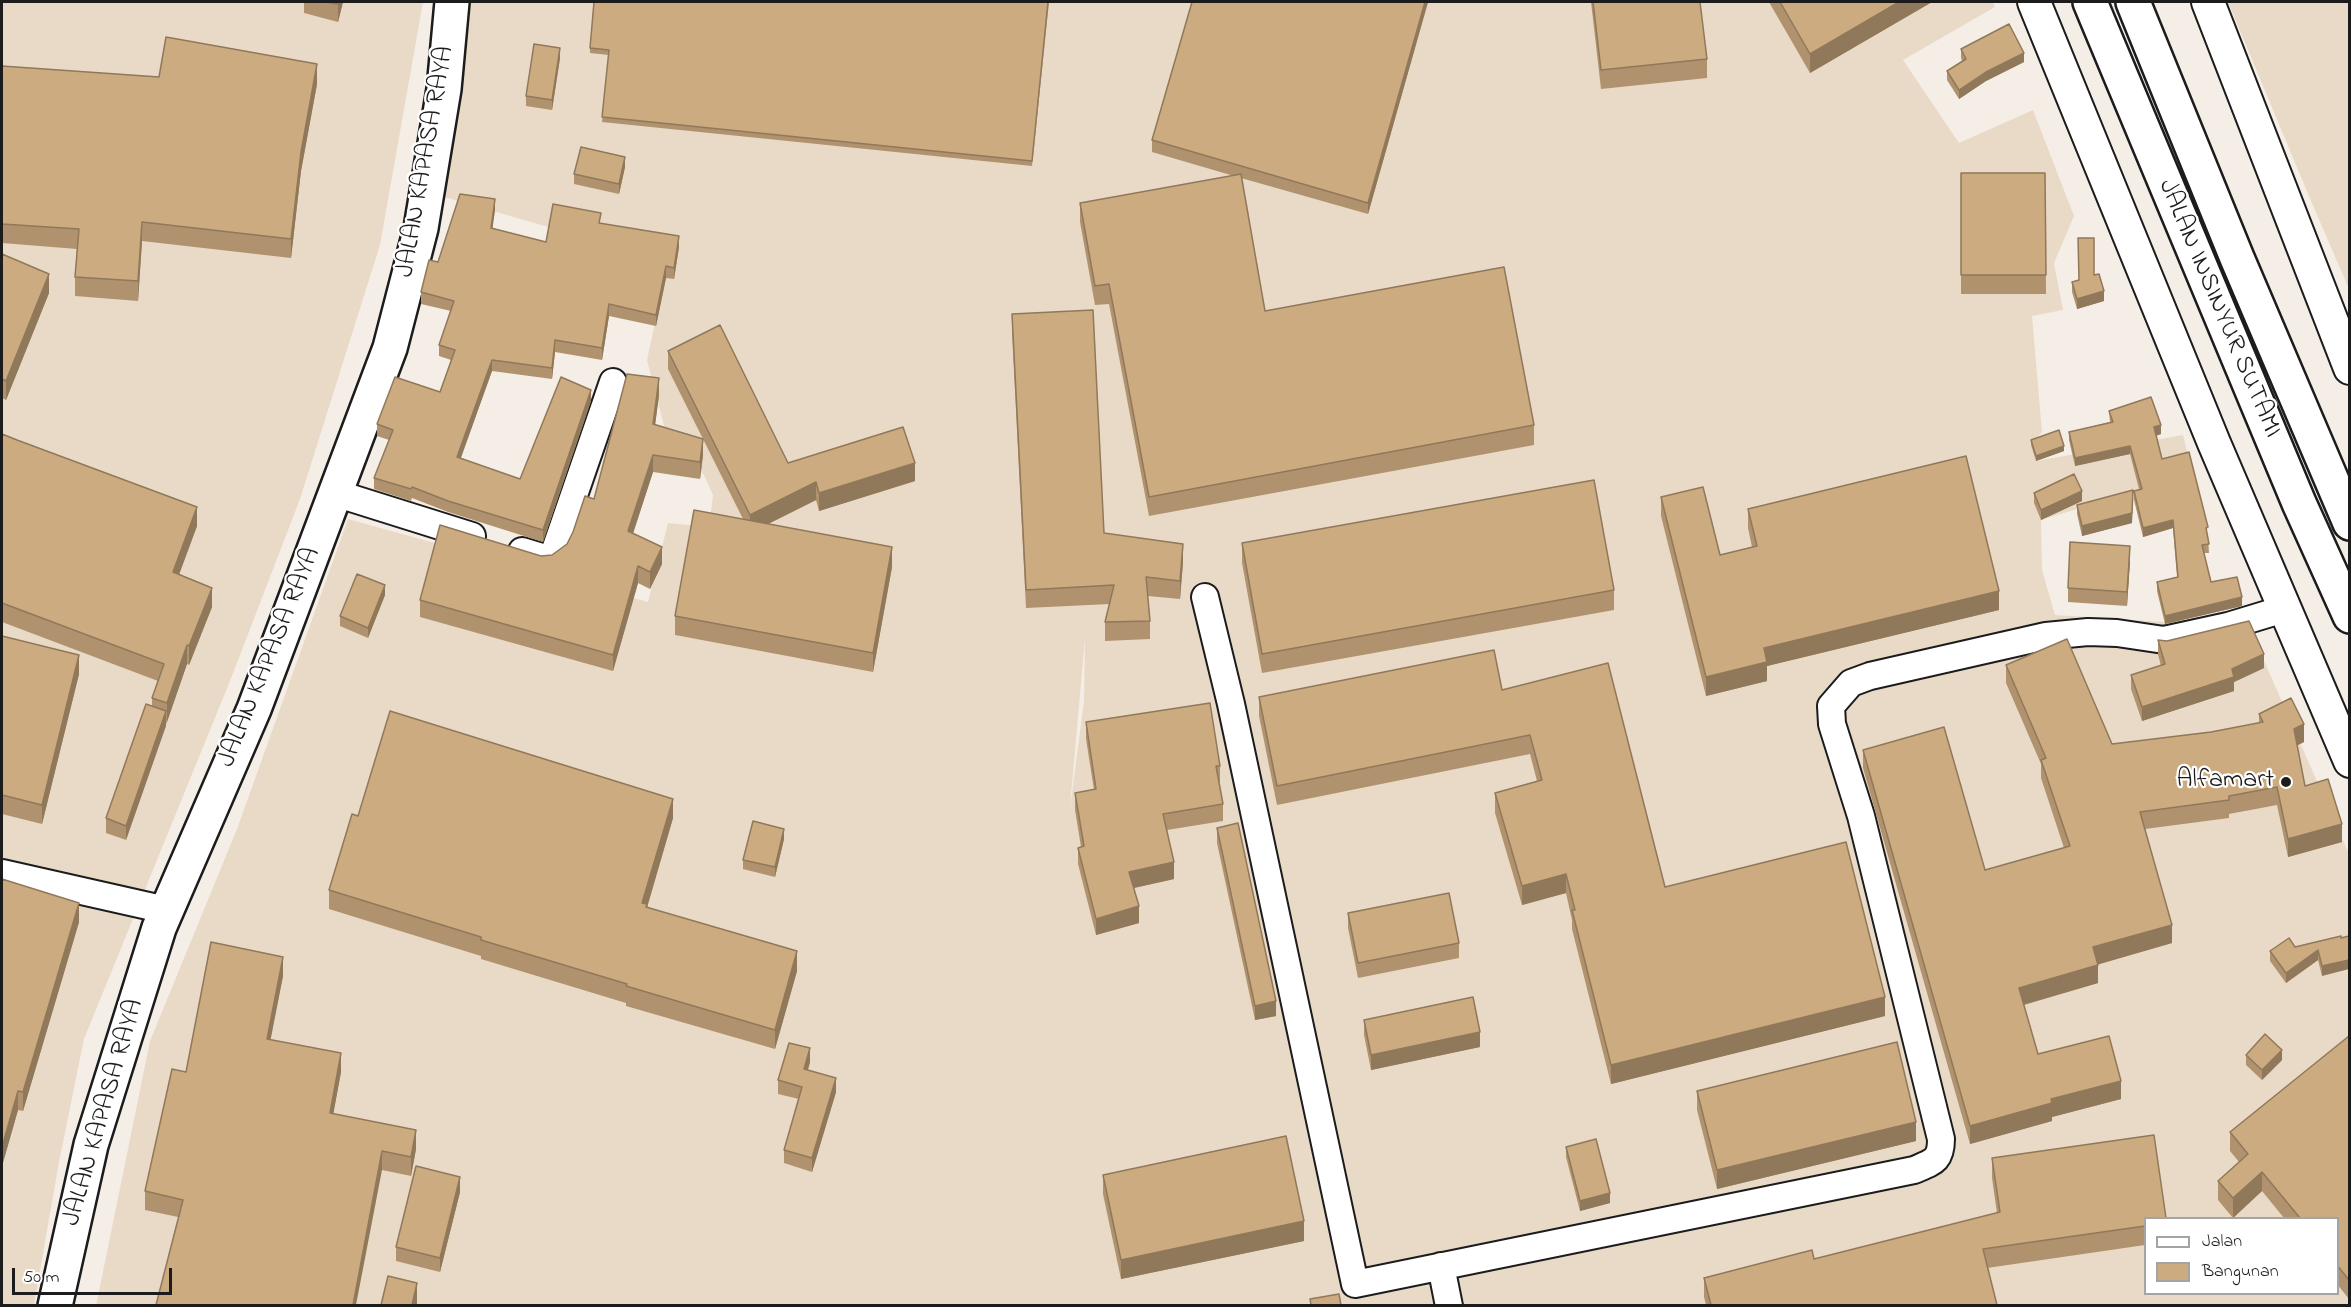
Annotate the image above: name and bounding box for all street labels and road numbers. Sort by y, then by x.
street label: JALAN KAPASA RAYA [391,44,463,280]
street label: JALAN INSINYUR SUTAMI [2149,175,2287,443]
street label: JALAN KAPASA RAYA [213,544,329,772]
street label: JALAN KAPASA RAYA [58,996,152,1230]

